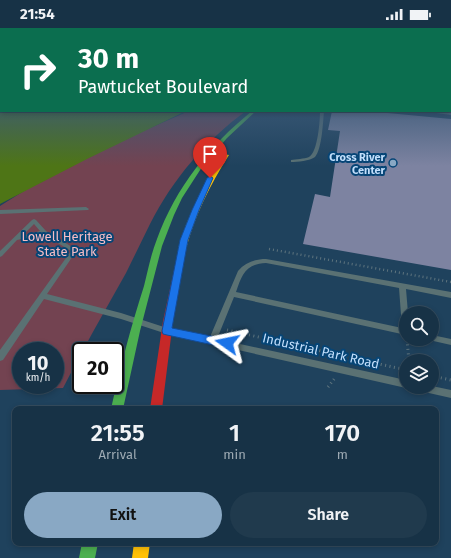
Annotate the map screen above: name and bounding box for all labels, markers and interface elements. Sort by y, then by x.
text: 21:54 [20,5,55,23]
text: 30 m [78,42,139,75]
icon: right [12,44,64,96]
text: Pawtucket Boulevard [78,76,248,98]
pin [193,137,227,178]
icon: arrive [199,143,221,165]
place label: Cross River Center [329,151,386,177]
marker: Cross River Center [388,158,398,168]
park label: Lowell Heritage State Park [21,229,113,259]
map controls [399,306,439,394]
button: search [399,306,439,346]
position arrow [206,322,248,364]
street label: Industrial Park Road [261,330,381,372]
speed limit sign: 20 [72,342,124,394]
text: 10 [28,351,48,375]
button: layers [399,354,439,394]
text: km/h [26,372,50,384]
text: 21:55 [91,419,145,447]
text: 1 [229,419,240,447]
text: 170 [325,419,360,447]
text: Arrival [99,447,137,462]
text: min [223,447,246,462]
text: m [337,447,348,462]
button: Exit [24,492,222,538]
button: Share [230,492,427,538]

